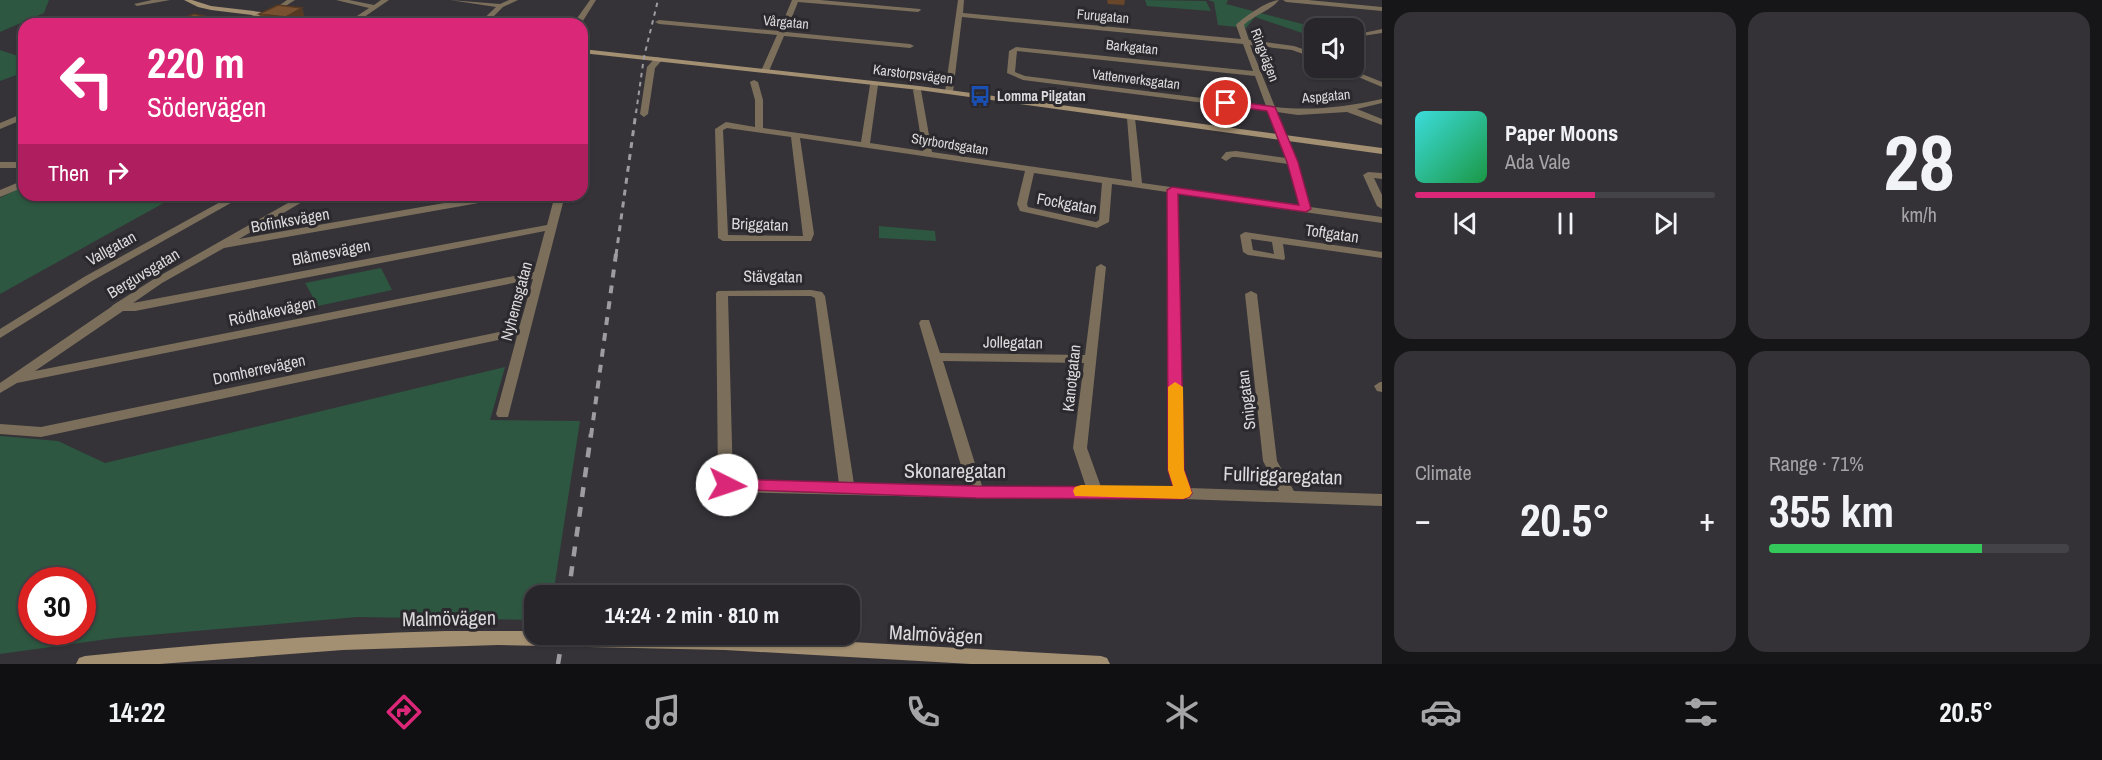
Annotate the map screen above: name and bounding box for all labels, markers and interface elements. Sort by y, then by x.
street label: Furugatan [1076,5,1130,27]
street label: Vårgatan [762,11,810,33]
map controls [1304,18,1364,78]
button: sound [1304,18,1364,78]
street label: Ringvägen [1247,26,1283,84]
text: 220 m [147,35,245,91]
street label: Barkgatan [1105,35,1159,59]
icon: left [48,42,126,120]
street label: Karstorpsvägen [872,60,954,88]
street label: Vattenverksgatan [1091,65,1181,93]
pin [1200,77,1251,128]
bus stop icon: Lomma Pilgatan [968,84,992,108]
street label: Aspgatan [1300,85,1351,107]
icon: arrive [1209,86,1242,119]
place label: Lomma Pilgatan [997,87,1086,105]
text: Södervägen [147,89,266,125]
text: 28 [1883,109,1955,214]
text: Paper Moons [1505,118,1618,148]
street label: Styrbordsgatan [910,129,990,159]
text: Ada Vale [1505,148,1570,175]
icon: right [101,156,134,189]
text: Then [48,158,89,188]
street label: Fockgatan [1035,187,1099,219]
text: km/h [1901,201,1937,228]
street label: Bofinksvägen [249,202,331,238]
icon: previous [1449,207,1482,240]
icon: pause [1549,207,1582,240]
icon: next [1649,207,1682,240]
street label: Briggatan [731,212,789,236]
street label: Toftgatan [1304,218,1360,248]
street label: Vallgatan [82,225,140,271]
street label: Blåmesvägen [290,234,372,270]
street label: Berguvsgatan [103,243,183,303]
street label: Nyhemsgatan [495,259,537,343]
street label: Stävgatan [743,264,803,288]
street label: Rödhakevägen [227,291,317,331]
street label: Jollegatan [983,330,1043,354]
street label: Kanotgatan [1057,343,1085,413]
street label: Domherrevägen [211,348,307,390]
street label: Snipgatan [1231,369,1261,431]
text: Range · 71% [1769,450,1864,477]
position arrow [695,453,759,517]
street label: Skonaregatan [904,457,1006,484]
street label: Fullriggaregatan [1223,459,1343,491]
text: Climate [1415,459,1472,486]
text: 355 km [1769,480,1894,541]
text: 20.5° [1520,489,1610,550]
text: − [1415,497,1431,541]
text: + [1699,497,1715,541]
speed limit sign: 30 [18,567,96,645]
text: 14:24 · 2 min · 810 m [605,600,779,630]
street label: Malmövägen [402,604,496,632]
street label: Malmövägen [888,618,984,650]
icon: directions [383,691,425,733]
icon: music [642,691,684,733]
icon: phone [902,691,944,733]
icon: climate [1161,691,1203,733]
icon: car [1420,691,1462,733]
icon: filters [1680,691,1722,733]
text: 14:22 [109,694,165,730]
text: 20.5° [1939,694,1993,730]

